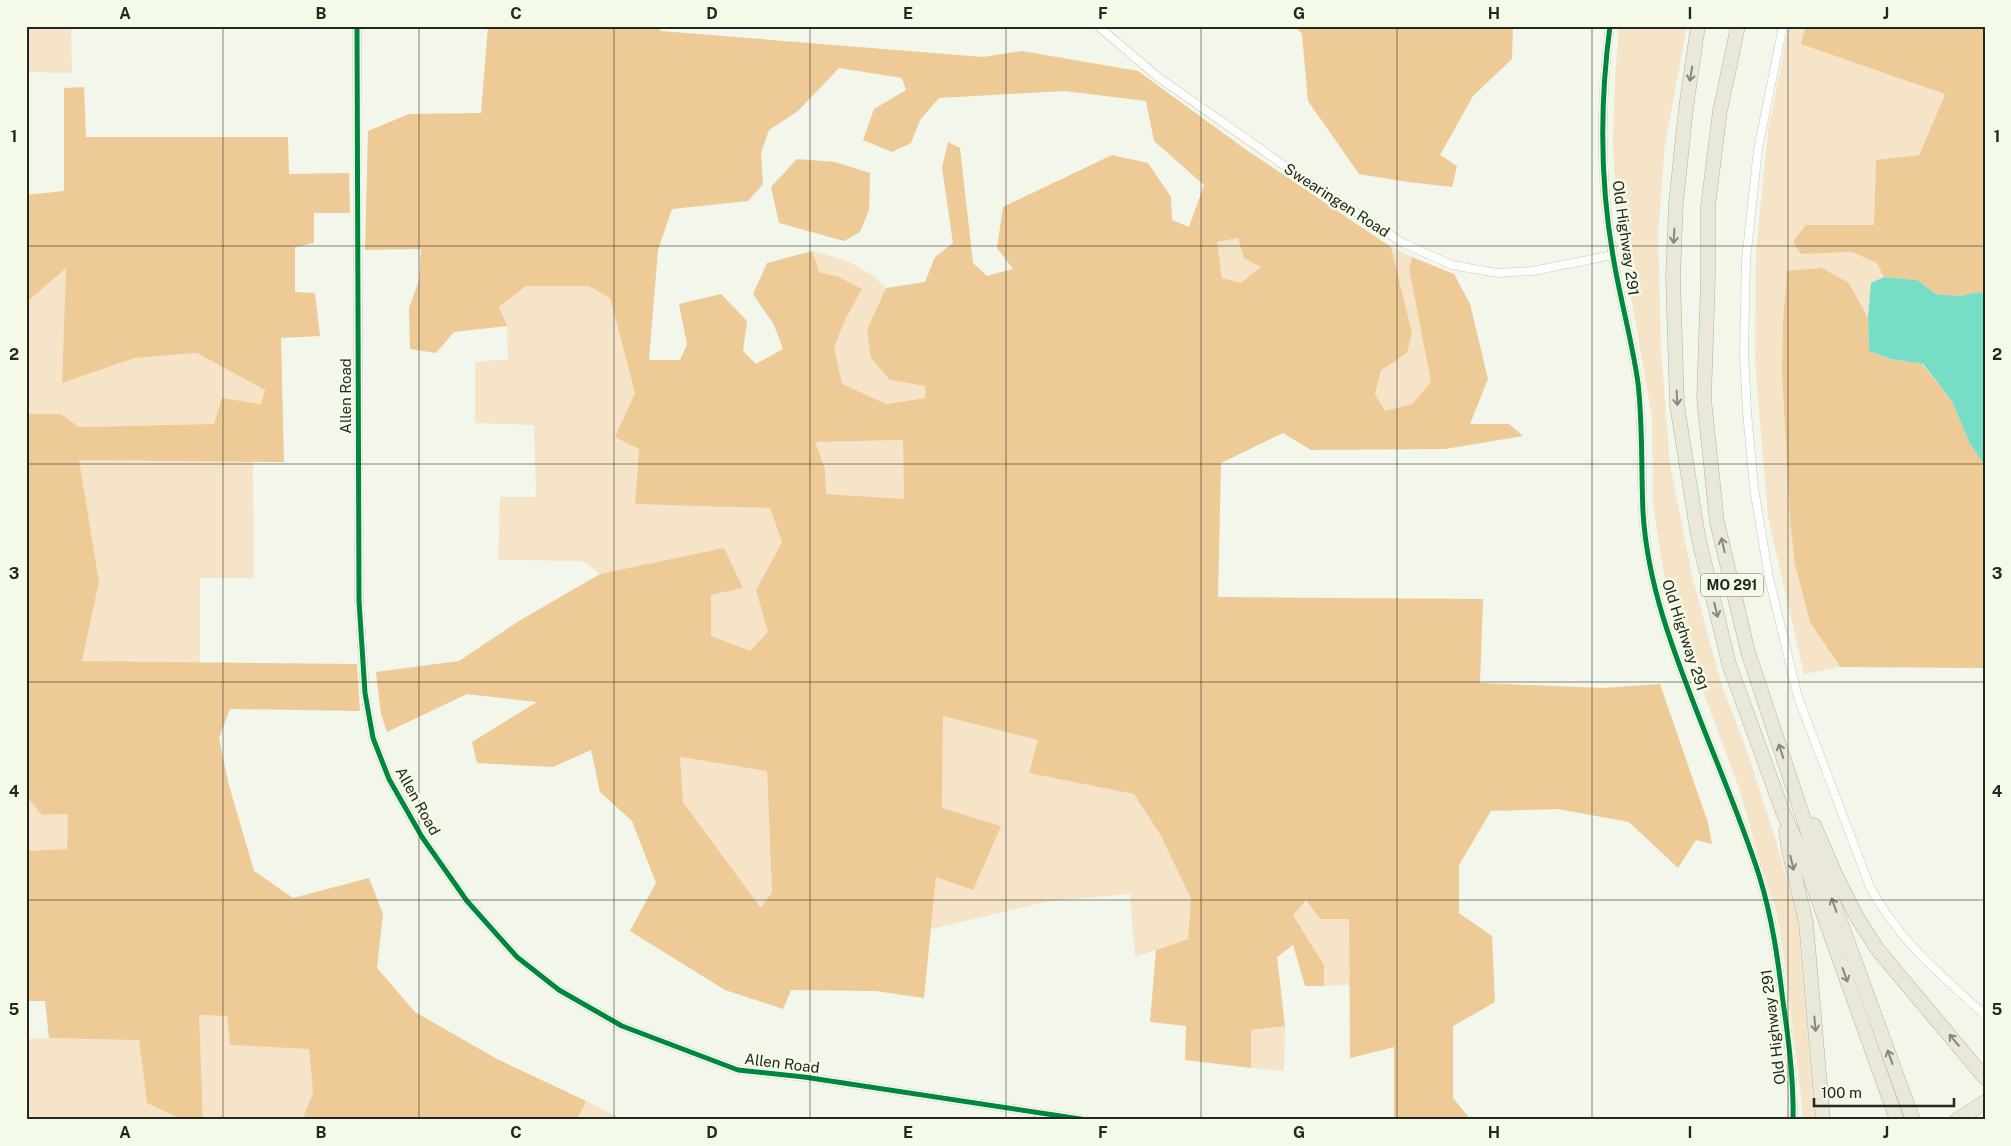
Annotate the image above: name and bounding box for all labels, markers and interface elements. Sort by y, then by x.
text: A [119,4,131,23]
text: B [316,4,327,23]
text: C [510,4,522,23]
text: D [706,4,718,23]
text: E [903,4,913,23]
text: F [1098,4,1108,23]
text: G [1293,4,1305,23]
text: H [1488,4,1500,23]
text: I [1688,4,1692,23]
text: J [1883,4,1889,23]
one-way arrow [1686,66,1696,82]
text: 1 [11,127,17,146]
text: 1 [1994,127,2000,146]
street label: Swearingen Road [1281,160,1393,240]
street label: Old Highway 291 [1609,179,1643,297]
one-way arrow [1670,228,1679,244]
text: 2 [9,345,19,364]
text: 2 [1992,345,2002,364]
street label: Allen Road [337,358,354,434]
one-way arrow [1672,390,1681,406]
one-way arrow [1718,537,1727,553]
text: 3 [9,564,19,583]
text: 3 [1992,564,2002,583]
road number: MO 291 [1701,574,1763,596]
street label: Old Highway 291 [1659,577,1711,693]
one-way arrow [1712,601,1721,617]
one-way arrow [1776,744,1786,760]
street label: Allen Road [392,764,444,838]
text: 4 [9,782,20,801]
text: 4 [1992,782,2003,801]
one-way arrow [1788,855,1797,871]
one-way arrow [1829,898,1838,913]
one-way arrow [1841,967,1850,982]
street label: Old Highway 291 [1757,968,1789,1086]
text: 5 [9,1000,20,1019]
text: 5 [1992,1000,2003,1019]
one-way arrow [1810,1015,1820,1031]
one-way arrow [1948,1034,1959,1047]
street label: Allen Road [744,1050,820,1076]
one-way arrow [1885,1050,1894,1066]
scale bar [1814,1076,1954,1108]
text: 100 m [1821,1084,1862,1101]
text: A [119,1123,131,1142]
text: B [316,1123,327,1142]
text: C [510,1123,522,1142]
text: D [706,1123,718,1142]
text: E [903,1123,913,1142]
text: F [1098,1123,1108,1142]
text: G [1293,1123,1305,1142]
text: H [1488,1123,1500,1142]
text: I [1688,1123,1692,1142]
text: J [1883,1123,1889,1142]

